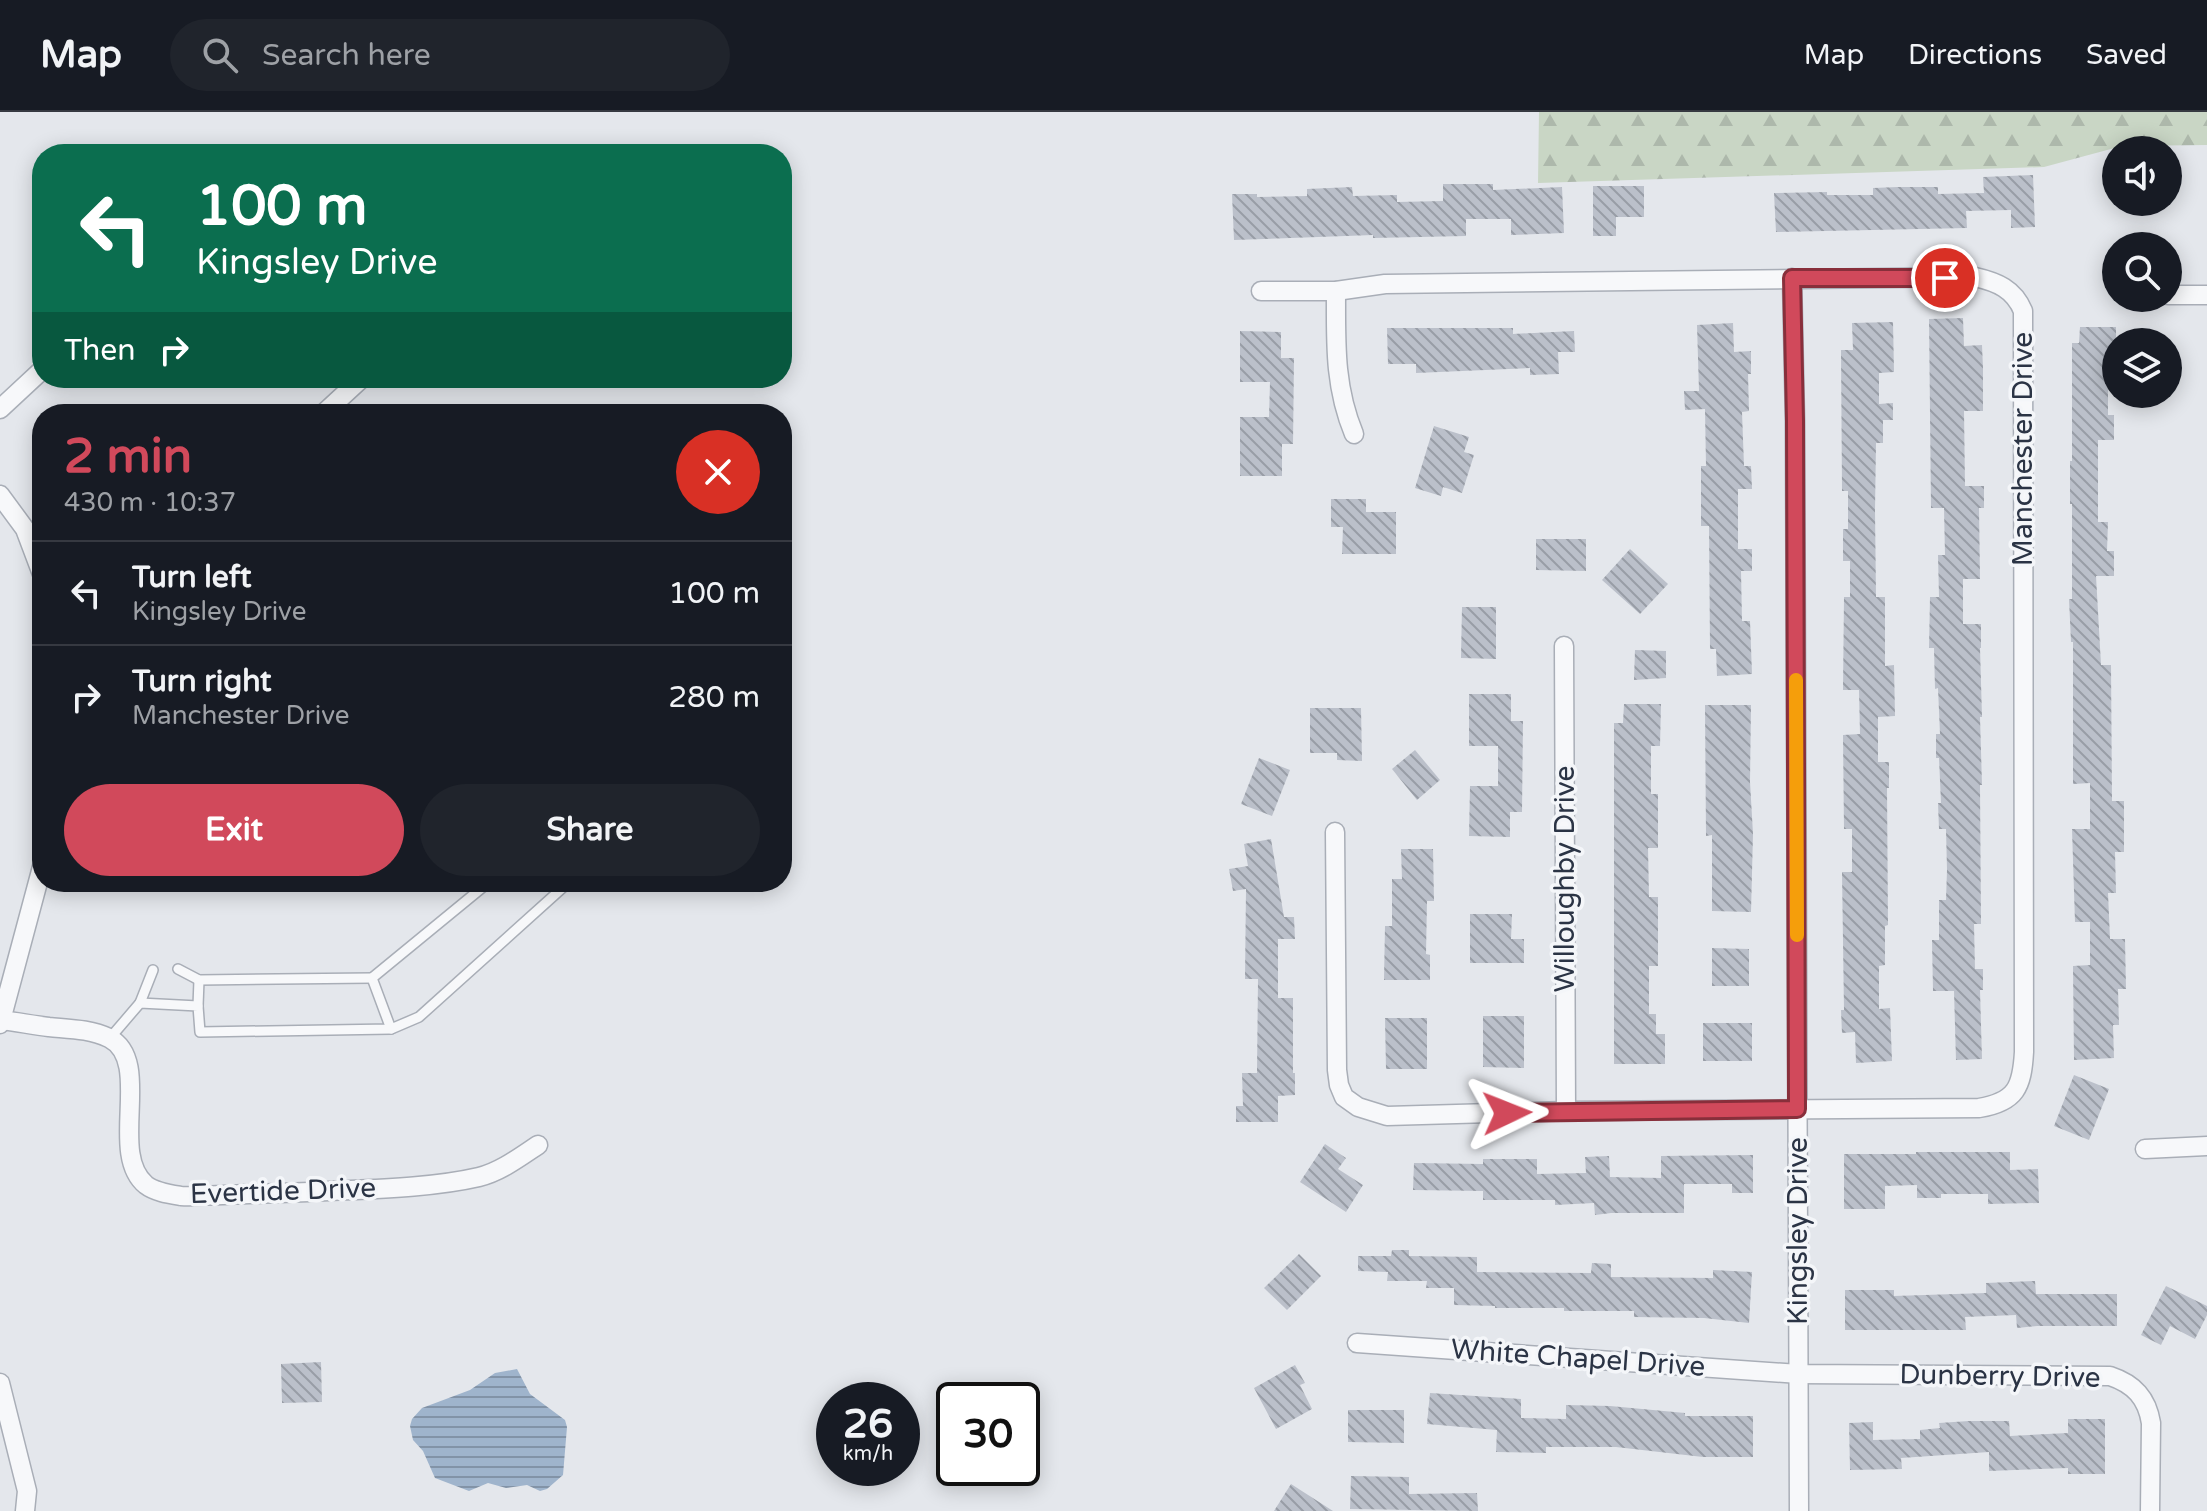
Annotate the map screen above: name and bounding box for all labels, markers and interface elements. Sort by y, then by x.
search box [170,19,730,91]
text: Map [40,32,122,78]
icon: search [198,33,242,77]
text: Search here [262,37,431,74]
text: Map [1804,38,1864,72]
text: Directions [1908,38,2042,72]
text: Saved [2086,38,2167,72]
map controls [2102,136,2182,408]
button: sound [2102,136,2182,216]
text: 100 m [196,173,367,240]
icon: left [64,176,168,280]
button: search [2102,232,2182,312]
text: Kingsley Drive [196,241,438,284]
pin [1911,244,1979,312]
icon: arrive [1923,256,1967,300]
icon: right [152,328,196,372]
button: layers [2102,328,2182,408]
text: Then [64,332,136,369]
street label: Manchester Drive [2006,332,2040,566]
text: 2 min [64,428,192,486]
button: close [676,430,760,514]
text: 430 m · 10:37 [64,487,236,518]
text: Turn left [132,559,251,596]
icon: left [64,571,108,615]
text: 100 m [668,575,760,612]
text: Kingsley Drive [132,596,306,627]
text: Turn right [132,663,272,700]
icon: right [64,675,108,719]
text: 280 m [668,679,760,716]
text: Manchester Drive [132,700,350,731]
street label: Willoughby Drive [1548,766,1582,992]
button: Exit [64,784,404,876]
button: Share [420,784,760,876]
position arrow [1465,1071,1549,1155]
street label: Kingsley Drive [1781,1137,1815,1325]
street label: Evertide Drive [189,1171,377,1211]
street label: White Chapel Drive [1450,1332,1706,1384]
street label: Dunberry Drive [1899,1357,2101,1395]
speed limit sign: 30 [936,1382,1040,1486]
text: 26 [843,1400,893,1448]
text: km/h [843,1442,893,1466]

